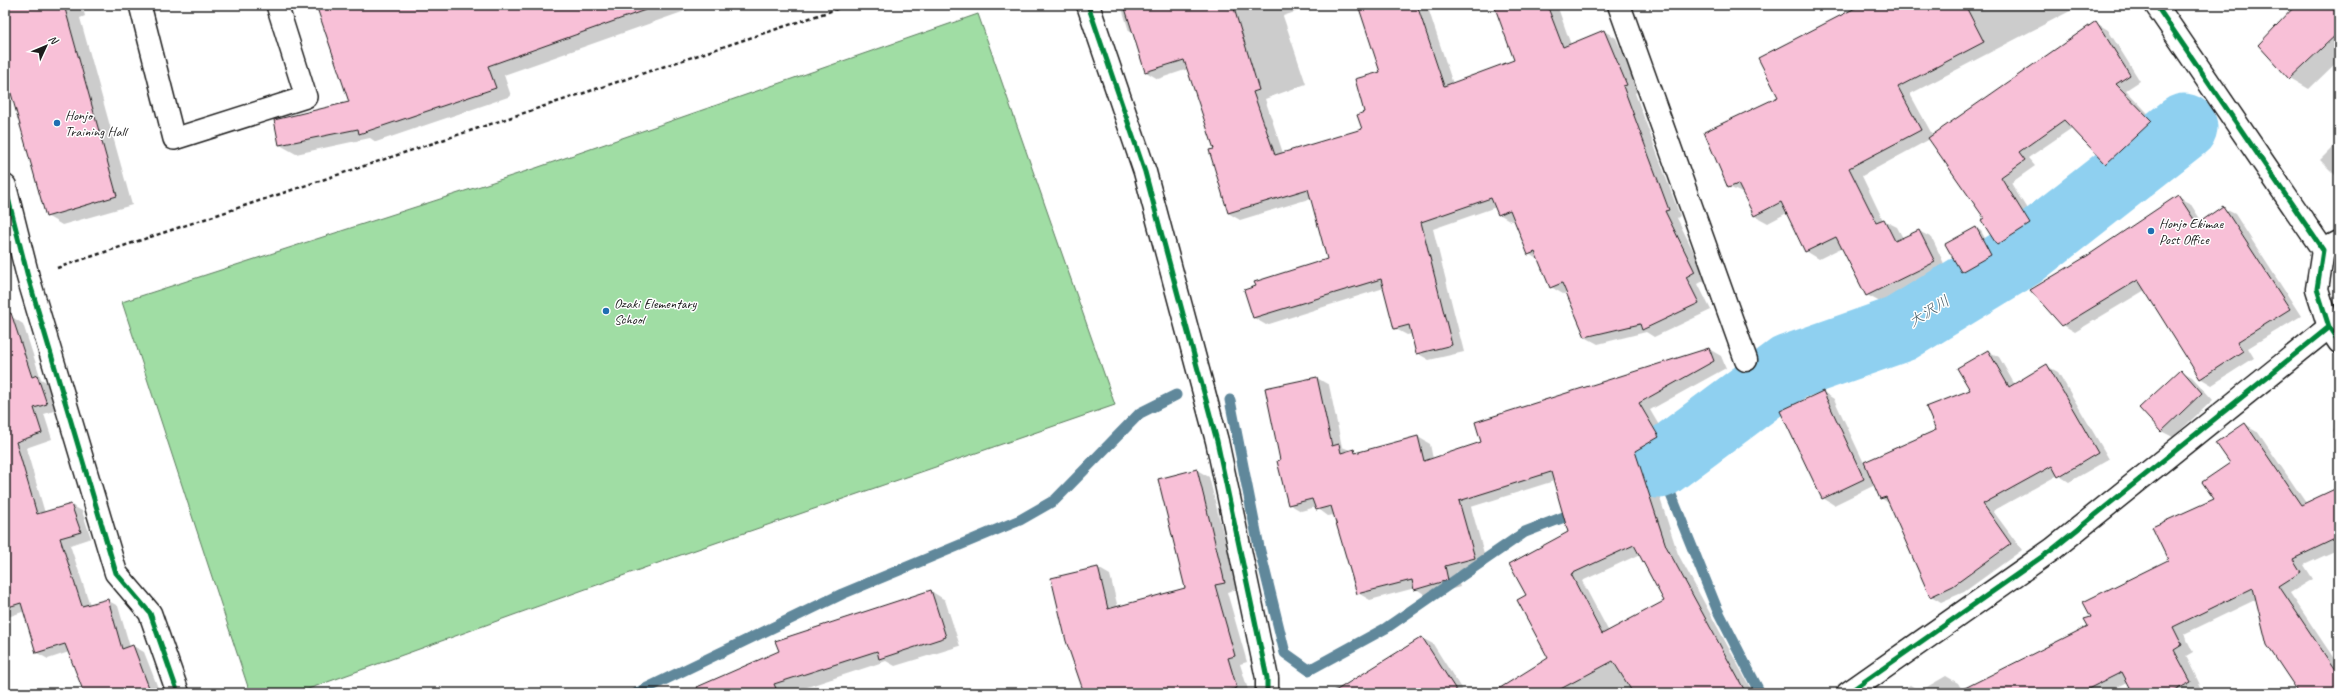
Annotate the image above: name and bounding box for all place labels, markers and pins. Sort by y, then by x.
place label: Honjo Training Hall [65,107,129,140]
marker: Honjo Training Hall [52,118,62,128]
place label: Honjo Ekimae Post Office [2159,215,2224,248]
marker: Honjo Ekimae Post Office [2146,226,2156,236]
place label: Ozaki Elementary School [614,295,697,328]
marker: Ozaki Elementary School [601,306,611,316]

